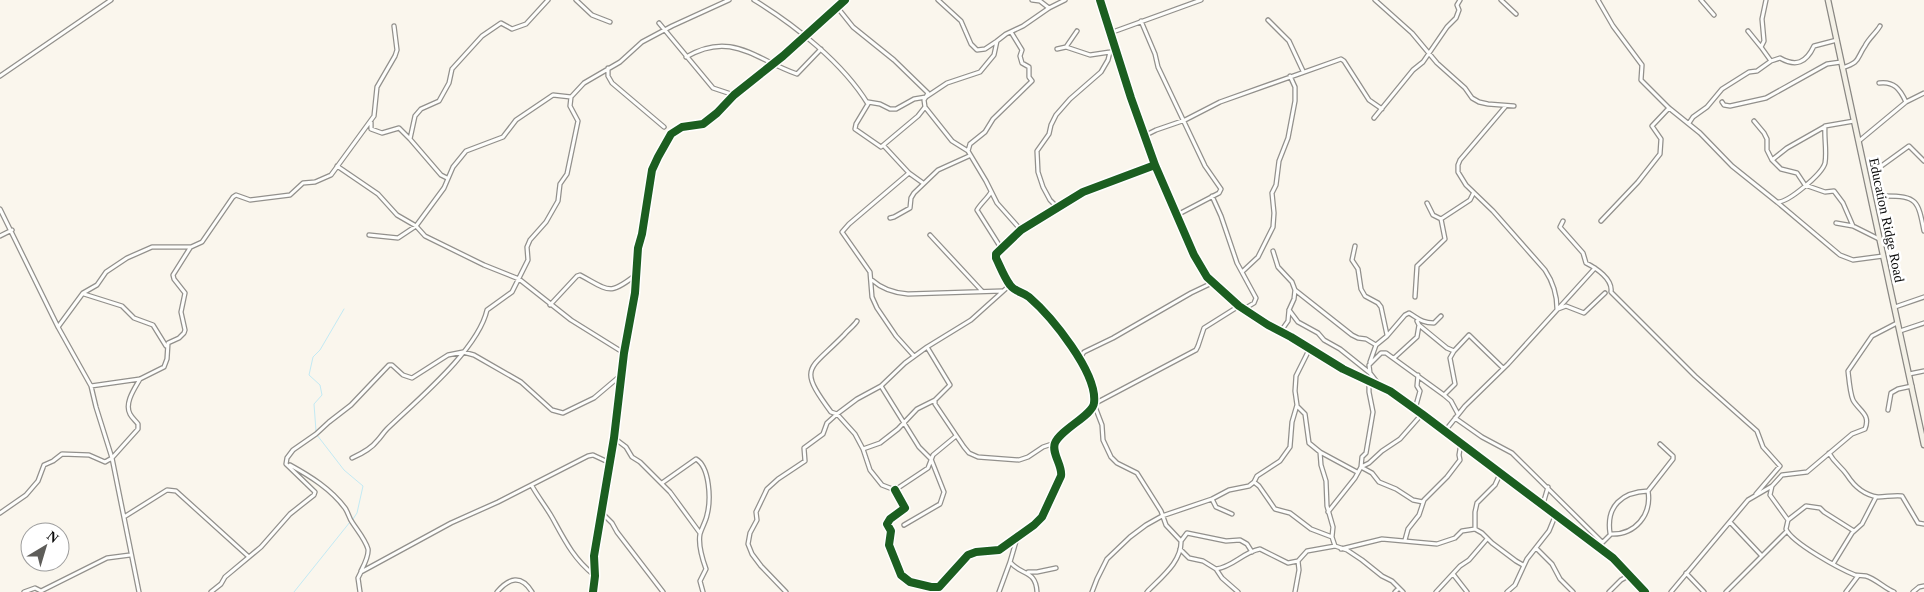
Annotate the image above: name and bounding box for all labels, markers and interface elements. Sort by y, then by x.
street label: Education Ridge Road [1866,157,1907,284]
north arrow [20,522,70,572]
text: N [44,528,61,546]

